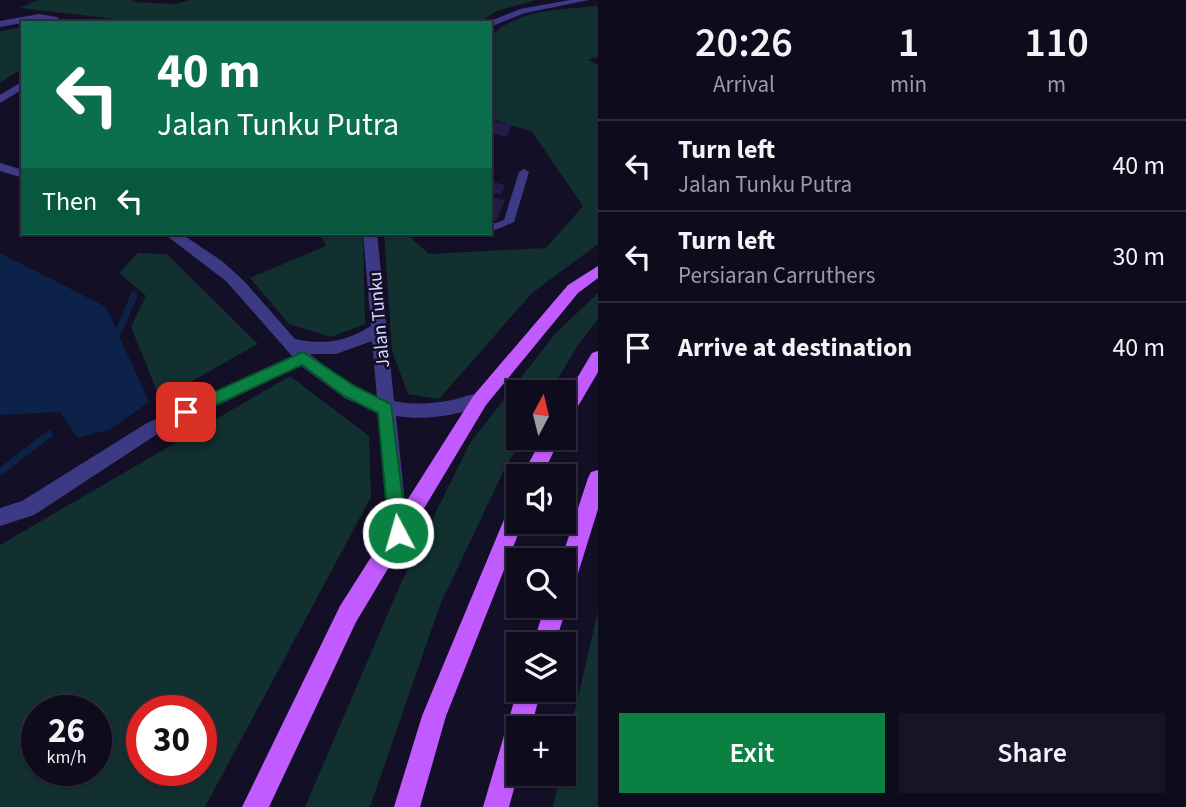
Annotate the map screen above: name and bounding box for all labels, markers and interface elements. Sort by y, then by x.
text: 20:26 [695,13,793,73]
text: 1 [898,13,919,73]
text: 110 [1024,13,1089,73]
text: 40 m [157,37,261,107]
icon: left [42,49,133,140]
text: Arrival [713,68,775,101]
text: min [890,68,927,101]
text: m [1047,68,1066,101]
text: Jalan Tunku Putra [157,102,399,148]
text: Turn left [678,131,775,168]
icon: left [619,147,657,185]
text: 40 m [1112,147,1165,184]
text: Jalan Tunku Putra [678,168,852,201]
icon: left [111,182,149,220]
text: Then [42,183,97,220]
text: Turn left [678,222,775,259]
icon: left [619,238,657,276]
text: 30 m [1112,238,1165,275]
text: Persiaran Carruthers [678,259,875,292]
street label: Jalan Tunku [362,270,397,369]
icon: arrive [619,329,657,367]
text: Arrive at destination [678,329,912,366]
text: 40 m [1112,329,1165,366]
north arrow [506,380,576,450]
map controls [506,380,576,786]
pin [156,382,216,442]
icon: arrive [167,393,205,431]
button: sound [506,464,576,534]
position arrow [361,496,435,570]
button: search [506,548,576,618]
button: layers [506,632,576,702]
speed limit sign: 30 [126,695,217,786]
text: 26 [48,706,85,756]
button: Exit [619,713,885,793]
button: Share [899,713,1165,793]
button: + [506,716,576,786]
text: km/h [47,745,86,770]

